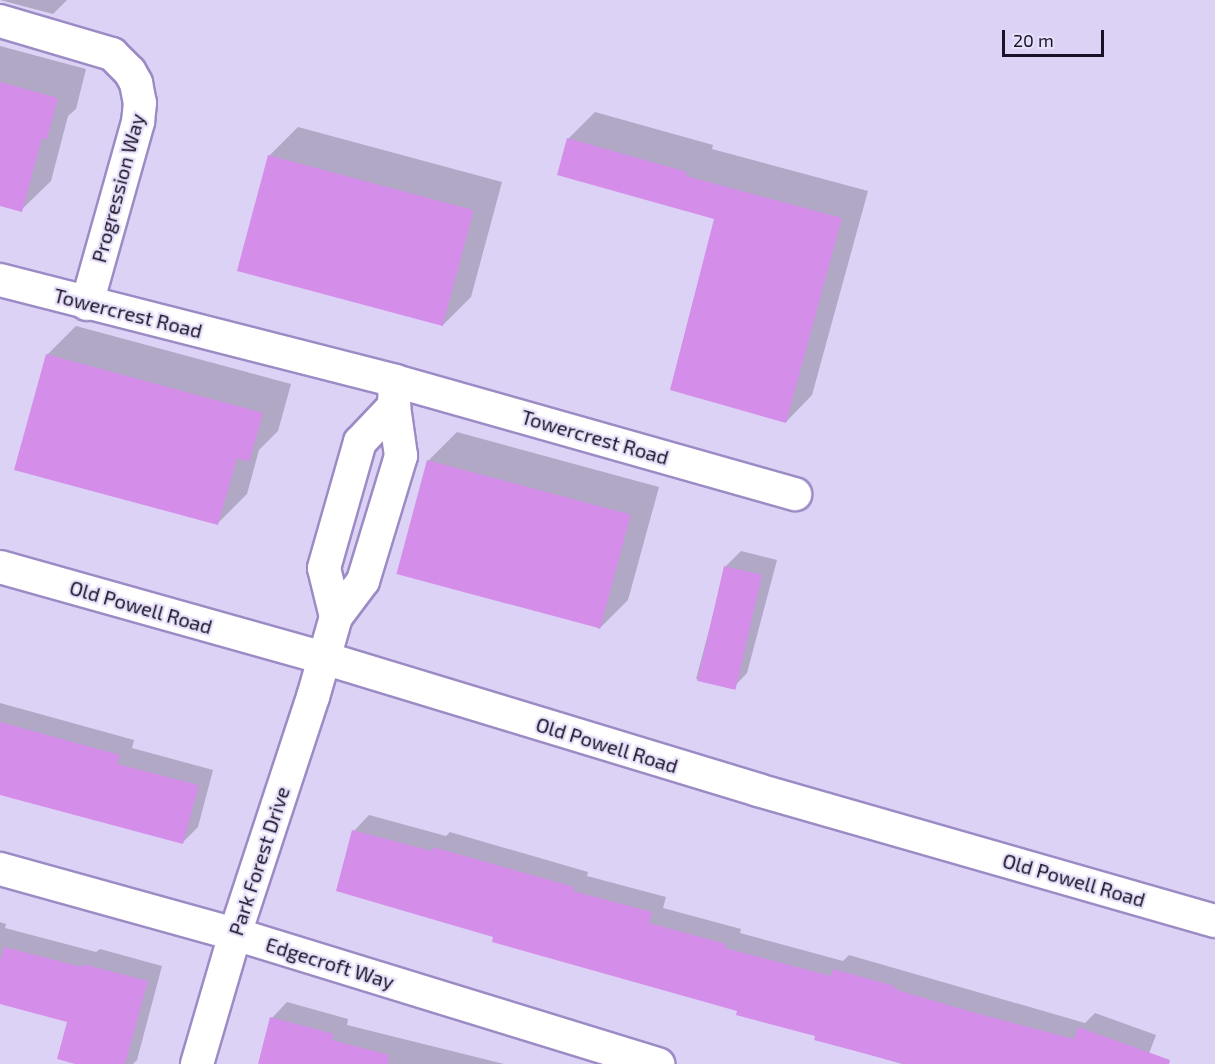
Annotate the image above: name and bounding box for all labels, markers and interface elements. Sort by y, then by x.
scale bar [1005,18,1107,56]
text: 20 m [1013,29,1054,51]
street label: Progression Way [87,111,149,265]
street label: Towercrest Road [51,283,205,343]
street label: Towercrest Road [519,404,671,470]
street label: Old Powell Road [67,575,215,639]
street label: Old Powell Road [533,712,681,778]
street label: Park Forest Drive [224,783,294,939]
street label: Old Powell Road [1000,848,1148,912]
street label: Edgecroft Way [263,932,397,994]

